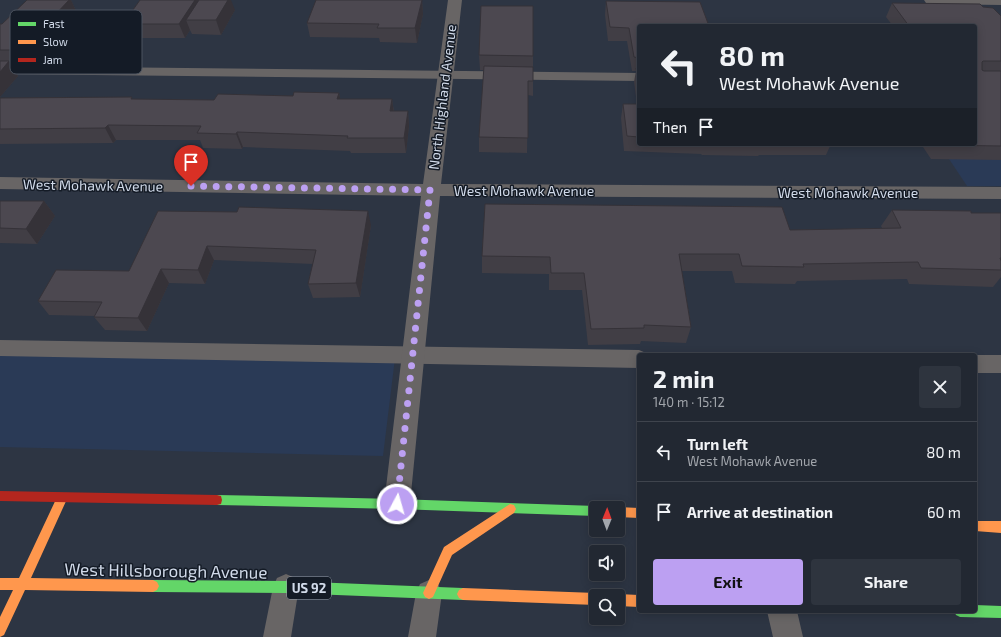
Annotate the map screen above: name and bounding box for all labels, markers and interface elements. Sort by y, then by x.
legend [10,10,142,74]
text: Fast [43,17,65,30]
street label: North Highland Avenue [425,23,459,171]
text: Slow [43,35,68,48]
text: 80 m [719,38,785,72]
icon: left [653,40,705,92]
text: Jam [43,53,62,66]
text: West Mohawk Avenue [719,72,900,94]
icon: arrive [695,116,717,138]
text: Then [653,118,687,136]
pin [174,145,208,186]
icon: arrive [180,151,202,173]
street label: West Mohawk Avenue [23,175,163,195]
street label: West Mohawk Avenue [454,182,594,199]
street label: West Mohawk Avenue [778,184,918,201]
text: 2 min [653,364,714,393]
button: close [919,366,961,408]
text: 140 m · 15:12 [653,394,725,410]
text: Turn left [687,435,748,453]
icon: left [653,441,675,463]
text: 80 m [926,443,961,461]
text: West Mohawk Avenue [687,453,817,469]
position arrow [376,483,418,525]
north arrow [589,501,625,537]
map controls [589,501,625,625]
icon: arrive [653,501,675,523]
text: Arrive at destination [687,503,833,521]
text: 60 m [927,503,961,521]
button: sound [589,545,625,581]
street label: West Hillsborough Avenue [64,558,268,583]
button: Exit [653,559,803,605]
button: Share [811,559,961,605]
road number: US 92 [287,577,331,599]
button: search [589,589,625,625]

